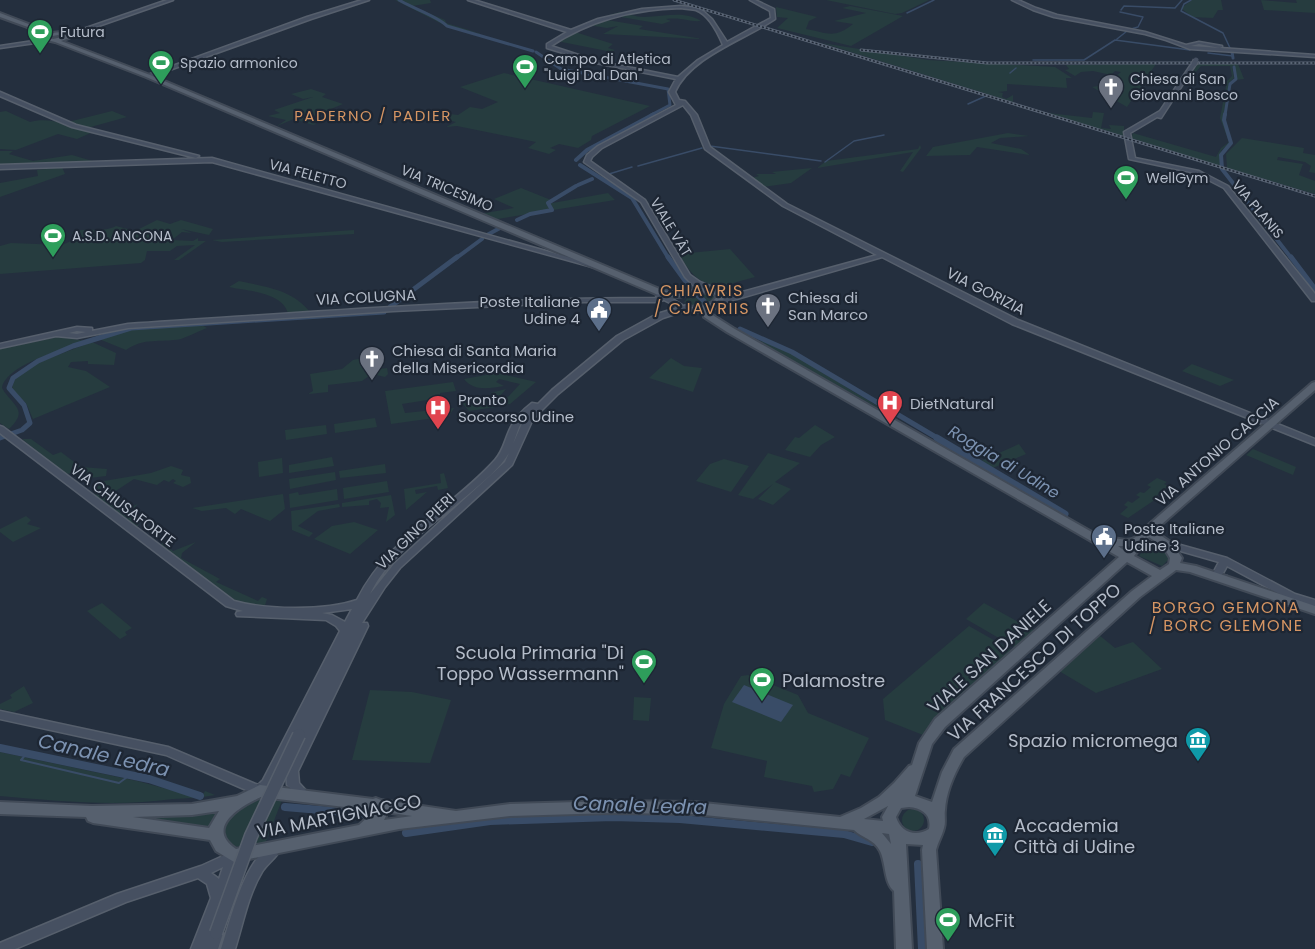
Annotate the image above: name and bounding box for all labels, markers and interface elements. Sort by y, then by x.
sports icon: Futura [25,17,55,55]
place label: Futura [60,22,105,42]
sports icon: Spazio armonico [146,48,176,86]
place label: Campo di Atletica "Luigi Dal Dan" [544,49,671,85]
sports icon: Campo di Atletica "Luigi Dal Dan" [510,52,540,90]
place label: Spazio armonico [180,53,298,73]
place label: Chiesa di San Giovanni Bosco [1130,69,1238,105]
church icon: Chiesa di San Giovanni Bosco [1096,72,1126,110]
district label: PADERNO / PADIER [294,105,452,126]
street label: VIA FELETTO [267,154,349,194]
street label: VIA TRICESIMO [398,160,496,216]
sports icon: WellGym [1111,163,1141,201]
place label: WellGym [1146,168,1208,188]
street label: VIA PLANIS [1227,175,1289,243]
street label: VIALE VÂT [645,194,697,261]
sports icon: A.S.D. ANCONA [38,221,68,259]
place label: A.S.D. ANCONA [72,226,172,246]
street label: VIA GORIZIA [943,262,1029,320]
district label: CHIAVRIS / CJAVRIIS [654,279,750,320]
street label: VIA COLUGNA [315,284,417,310]
place label: Chiesa di San Marco [788,287,868,325]
place label: Poste Italiane Udine 4 [479,291,580,329]
church icon: Chiesa di San Marco [753,291,783,329]
public building icon: Poste Italiane Udine 4 [584,295,614,333]
place label: Chiesa di Santa Maria della Misericordia [392,340,557,378]
church icon: Chiesa di Santa Maria della Misericordia [357,344,387,382]
hospital icon: DietNatural [875,388,905,426]
place label: Pronto Soccorso Udine [458,389,574,427]
street label: VIA ANTONIO CACCIA [1151,392,1283,510]
hospital icon: Pronto Soccorso Udine [423,393,453,431]
place label: DietNatural [910,393,994,414]
water label: Roggia di Udine [944,420,1064,504]
street label: VIA CHIUSAFORTE [66,458,180,552]
street label: VIA GINO PIERI [371,488,459,574]
place label: Poste Italiane Udine 3 [1124,518,1225,556]
public building icon: Poste Italiane Udine 3 [1089,522,1119,560]
street label: VIA FRANCESCO DI TOPPO [942,577,1126,747]
street label: VIALE SAN DANIELE [922,594,1056,718]
district label: BORGO GEMONA / BORC GLEMONE [1148,596,1304,637]
place label: Scuola Primaria "Di Toppo Wassermann" [437,640,624,686]
sports icon: Scuola Primaria "Di Toppo Wassermann" [629,647,659,685]
sports icon: Palamostre [747,665,777,703]
place label: Palamostre [782,668,885,693]
museum icon: Spazio micromega [1183,725,1213,763]
water label: Canale Ledra [36,726,172,784]
place label: Spazio micromega [1008,728,1178,753]
street label: VIA MARTIGNACCO [255,788,423,844]
water label: Canale Ledra [572,789,708,821]
place label: Accademia Città di Udine [1014,813,1135,859]
museum icon: Accademia Città di Udine [980,820,1010,858]
sports icon: McFit [933,905,963,943]
place label: McFit [968,908,1014,933]

